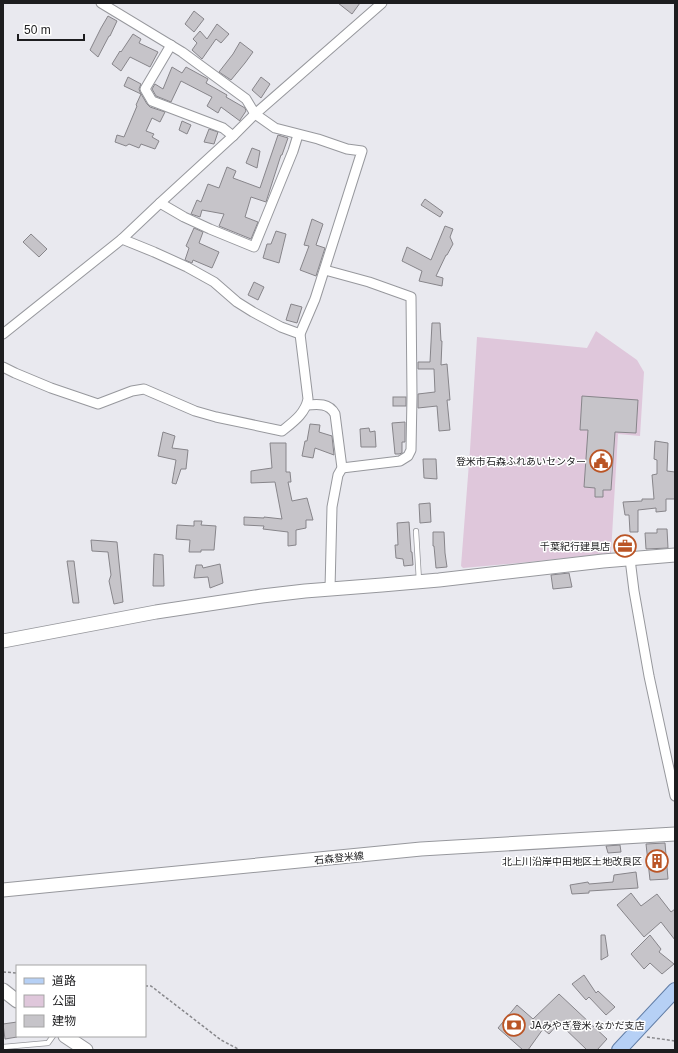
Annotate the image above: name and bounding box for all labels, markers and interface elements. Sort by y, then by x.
scale bar [18,16,84,42]
text: 50 m [24,23,51,37]
public building icon: 登米市石森ふれあいセンター [588,448,614,474]
place label: 登米市石森ふれあいセンター [456,456,586,467]
office icon: 千葉紀行建具店 [612,533,638,559]
place label: 千葉紀行建具店 [540,541,610,552]
building icon: 北上川沿岸中田地区土地改良区 [644,848,670,874]
street label: 石森登米線 [314,850,364,866]
place label: 北上川沿岸中田地区土地改良区 [502,856,642,867]
legend [16,965,146,1037]
text: 道路 [52,974,76,988]
text: 公園 [52,994,76,1008]
bank icon: JAみやぎ登米 なかだ支店 [501,1012,527,1038]
text: 建物 [52,1014,76,1028]
place label: JAみやぎ登米 なかだ支店 [530,1020,644,1031]

